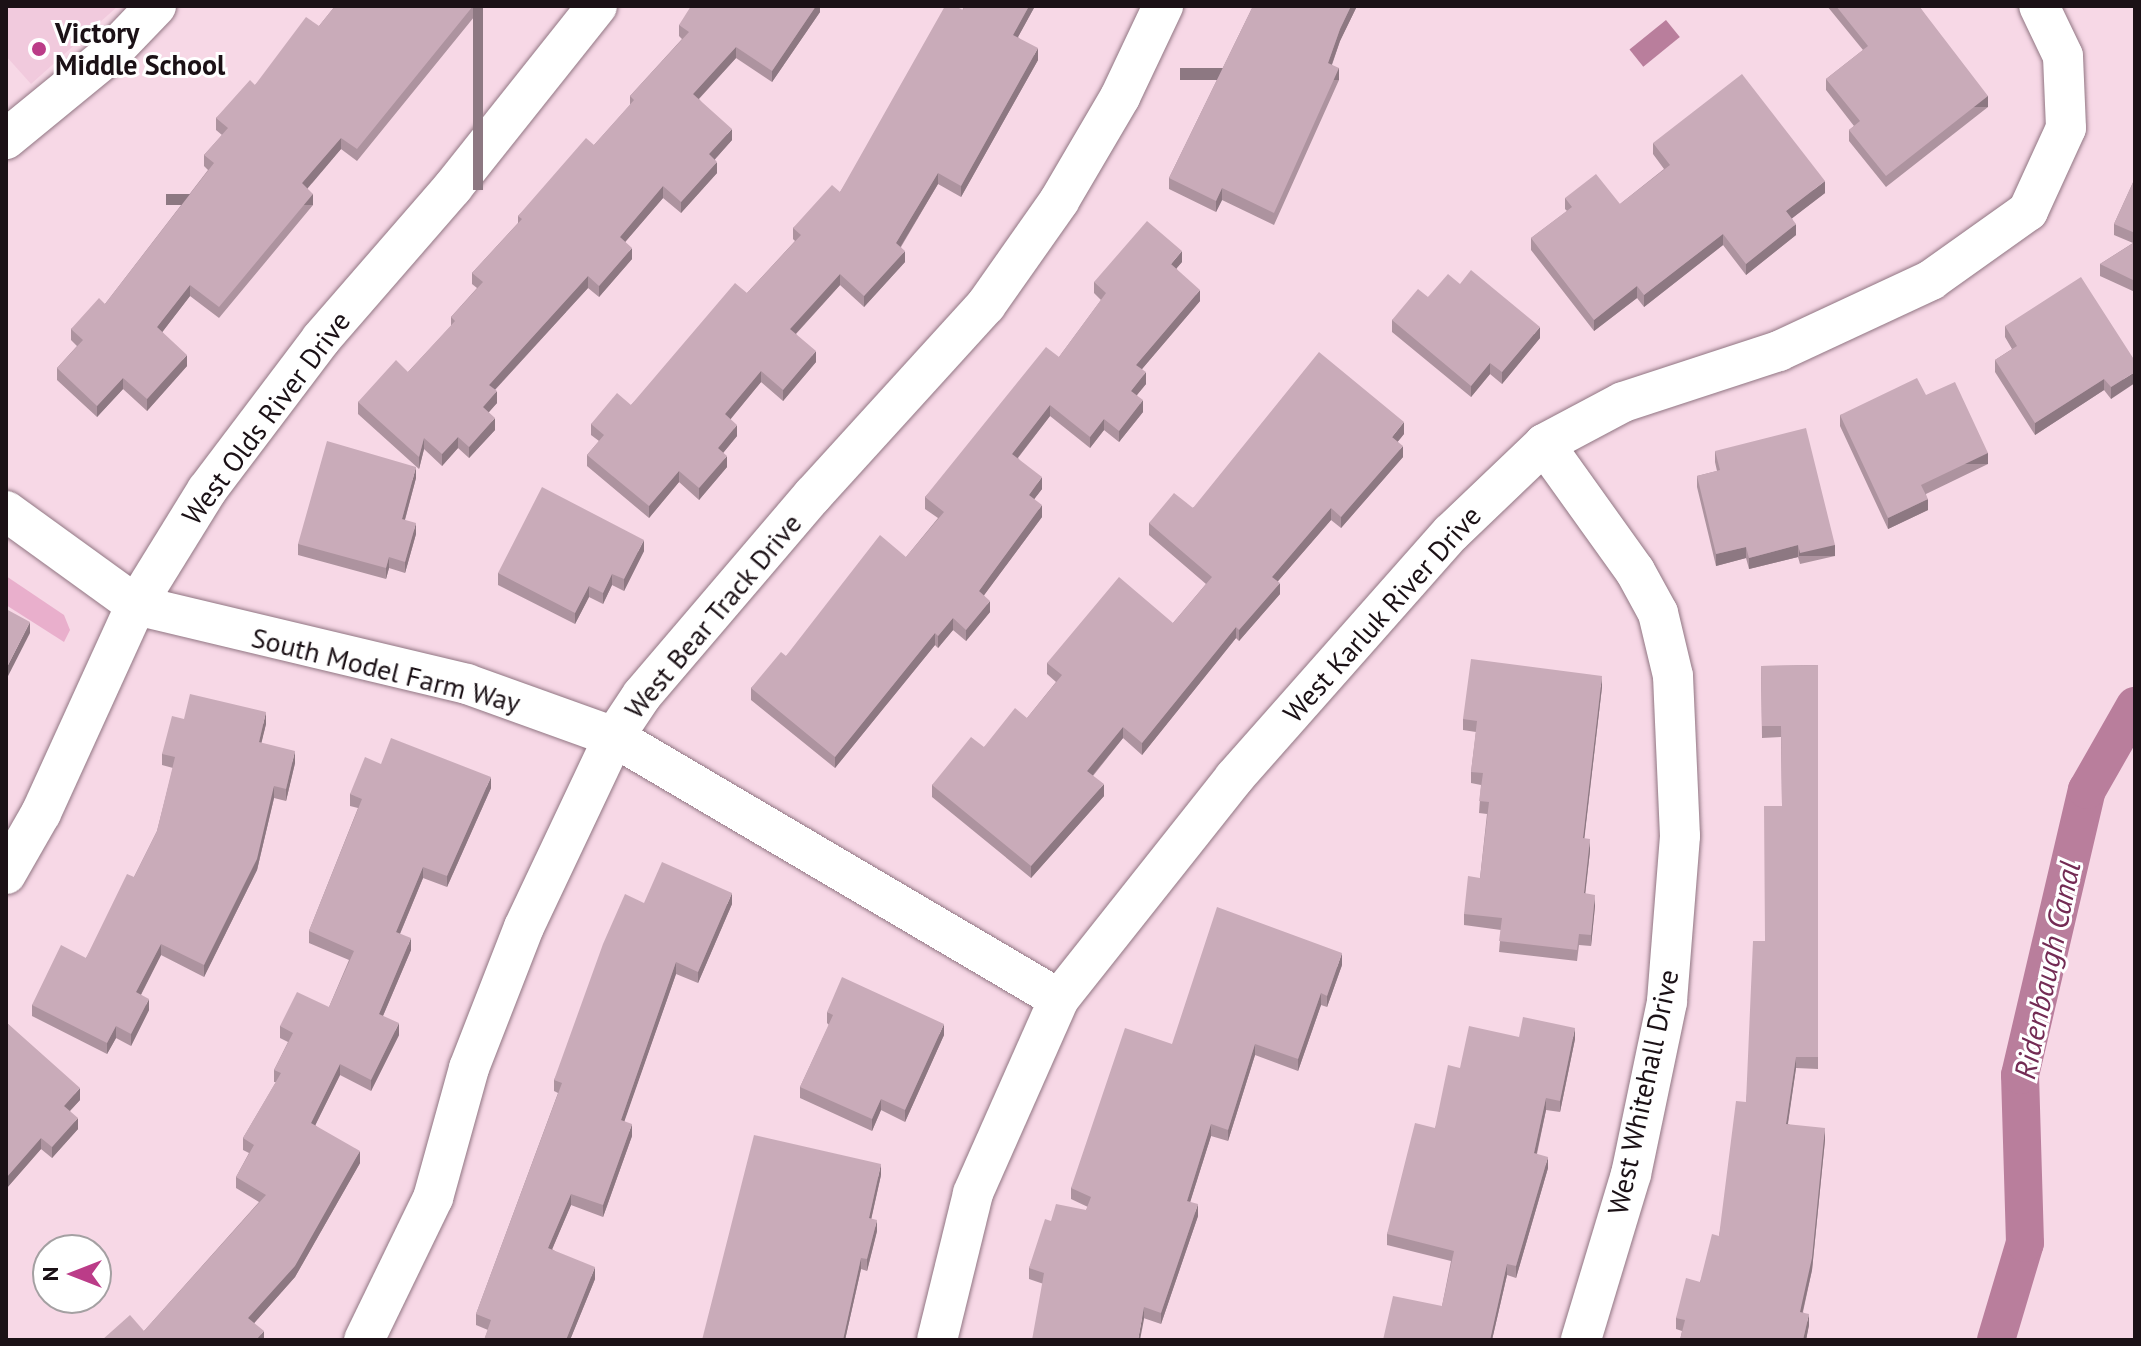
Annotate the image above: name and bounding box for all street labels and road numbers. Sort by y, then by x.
street label: West Olds River Drive [175,305,357,531]
street label: West Karluk River Drive [1276,499,1488,729]
street label: West Bear Track Drive [617,506,809,726]
street label: South Model Farm Way [248,620,524,720]
street label: West Whitehall Drive [1601,966,1685,1218]

